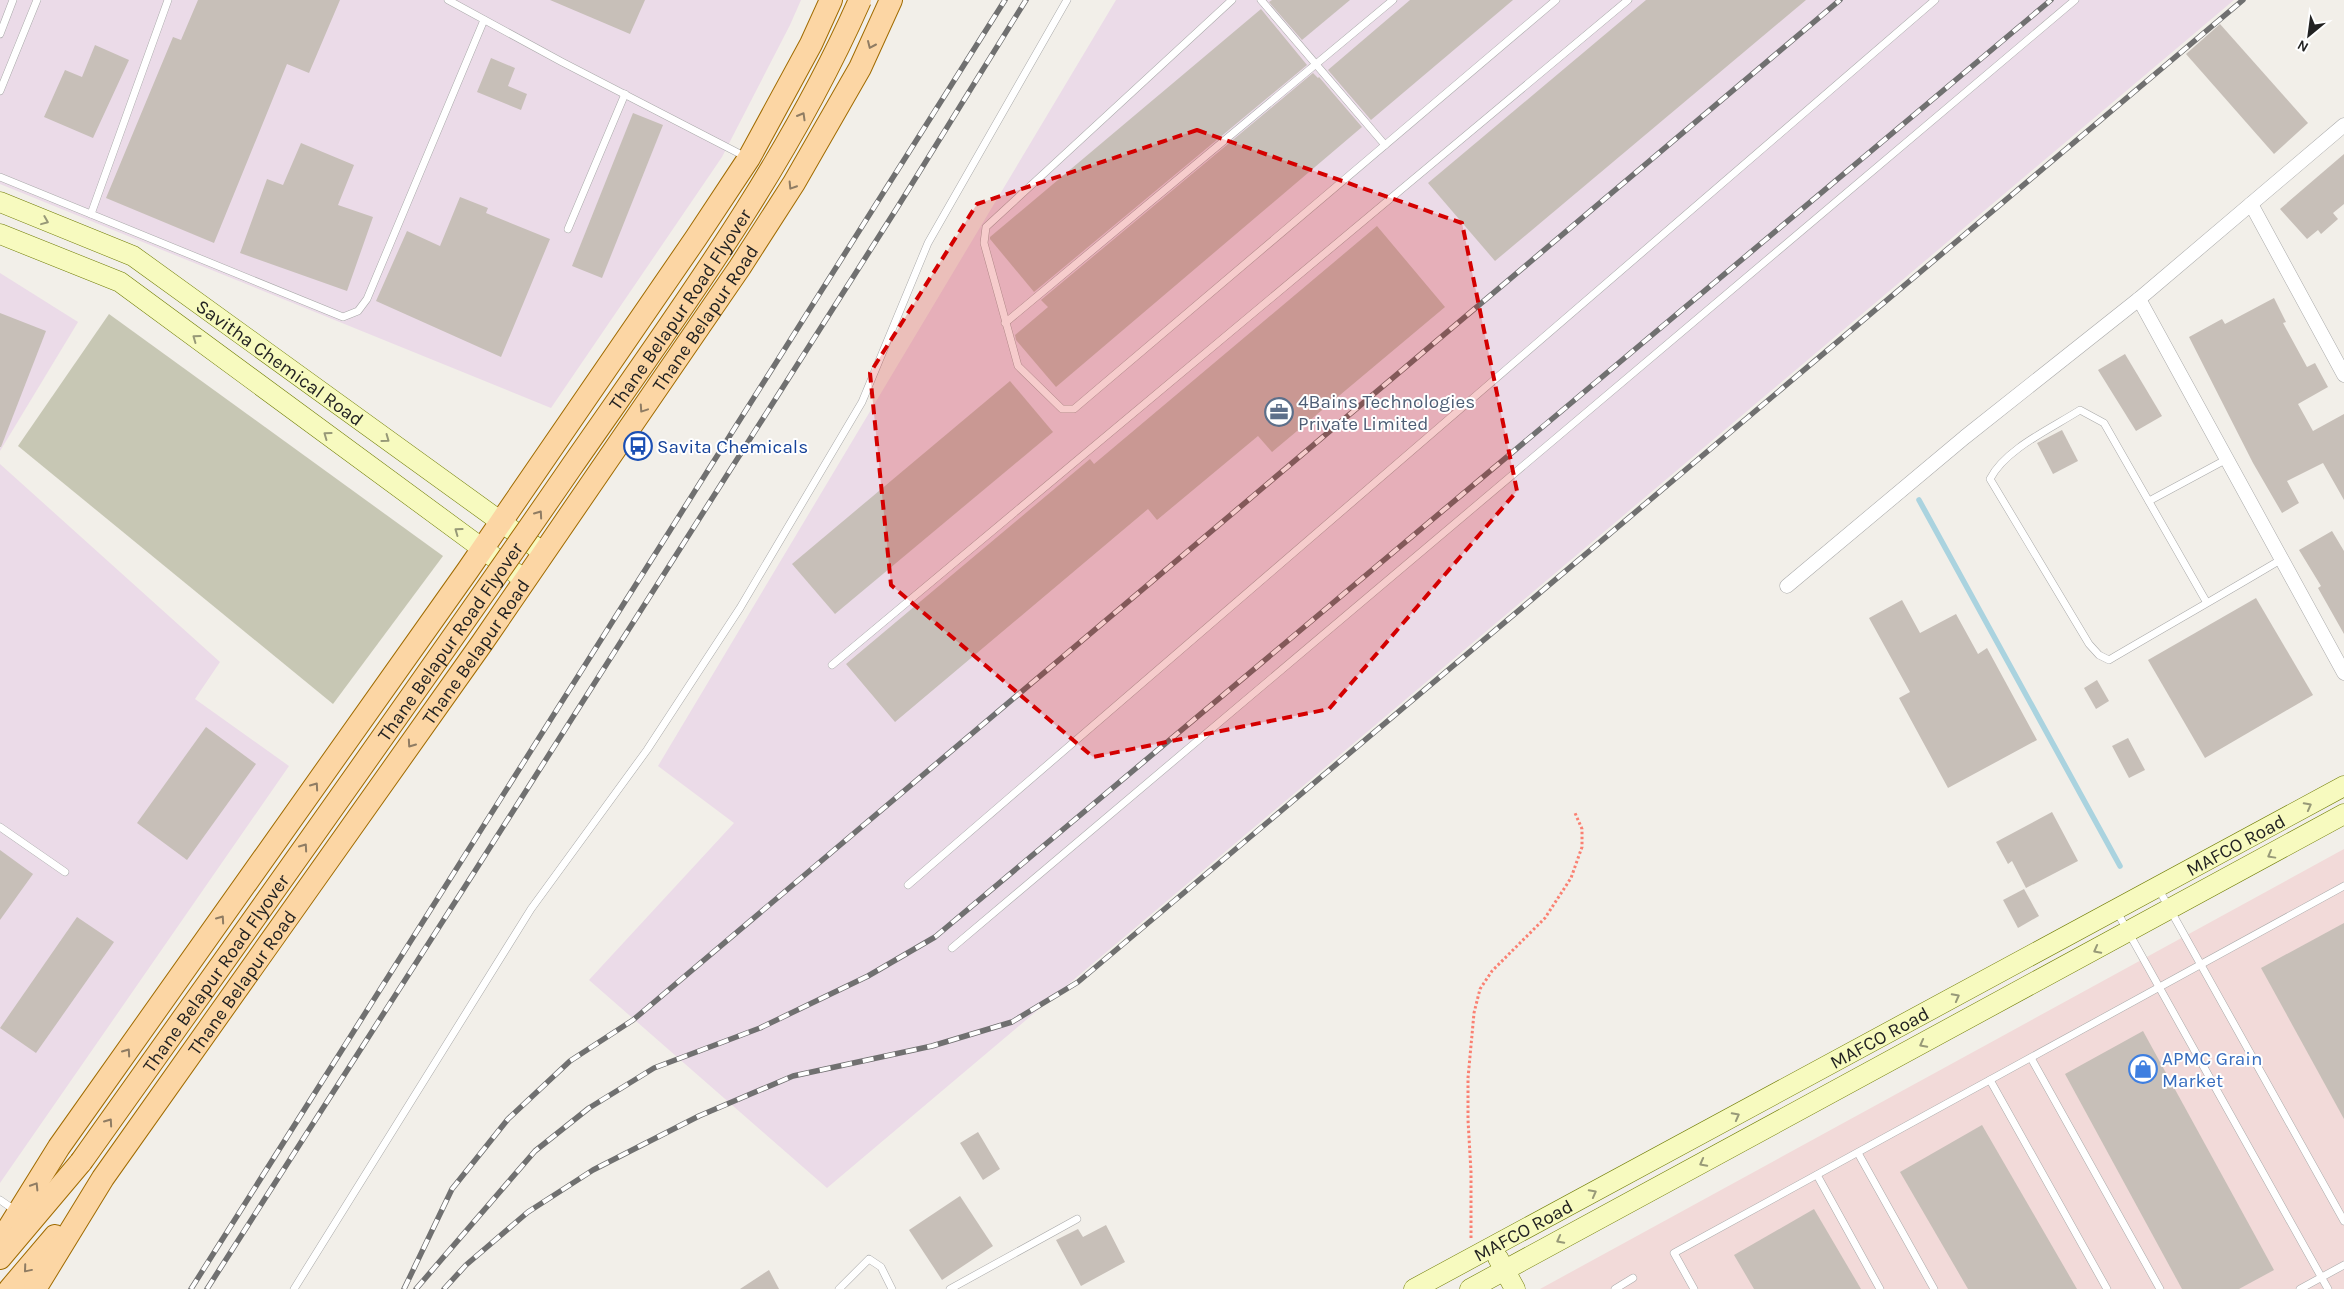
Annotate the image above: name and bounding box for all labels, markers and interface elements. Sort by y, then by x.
north arrow [2284,10,2334,60]
text: N [2294,36,2311,56]
one-way arrow [866,40,877,49]
one-way arrow [796,112,806,121]
one-way arrow [788,181,798,190]
street label: Thane Belapur Road Flyover [603,203,755,413]
one-way arrow [40,214,49,225]
street label: Thane Belapur Road [647,240,763,396]
street label: Savitha Chemical Road [192,295,367,431]
one-way arrow [193,336,202,344]
place label: 4Bains Technologies Private Limited [1298,391,1475,435]
office icon: 4Bains Technologies Private Limited [1264,397,1294,427]
one-way arrow [640,403,649,413]
bus stop icon: Savita Chemicals [623,431,653,461]
one-way arrow [324,432,333,440]
one-way arrow [381,433,390,442]
place label: Savita Chemicals [657,436,808,458]
one-way arrow [533,510,542,520]
one-way arrow [454,528,464,537]
street label: Thane Belapur Road Flyover [373,538,527,746]
street label: Thane Belapur Road [416,575,534,729]
one-way arrow [408,738,417,748]
one-way arrow [309,782,318,792]
one-way arrow [2303,802,2312,812]
street label: MAFCO Road [2183,810,2289,881]
one-way arrow [299,844,307,853]
one-way arrow [2267,849,2276,859]
street label: Thane Belapur Road Flyover [139,868,293,1076]
street label: Thane Belapur Road [183,906,301,1060]
one-way arrow [215,916,223,925]
one-way arrow [2093,944,2102,954]
one-way arrow [1950,993,1959,1003]
street label: MAFCO Road [1827,1003,1933,1074]
one-way arrow [1919,1038,1928,1048]
one-way arrow [121,1048,130,1057]
place label: APMC Grain Market [2162,1048,2262,1092]
shop icon: APMC Grain Market [2128,1054,2158,1084]
one-way arrow [1731,1112,1740,1122]
one-way arrow [103,1119,112,1128]
one-way arrow [1700,1156,1709,1166]
one-way arrow [29,1182,39,1191]
one-way arrow [1588,1189,1597,1199]
street label: MAFCO Road [1470,1195,1577,1267]
one-way arrow [1557,1234,1566,1244]
one-way arrow [24,1263,33,1272]

